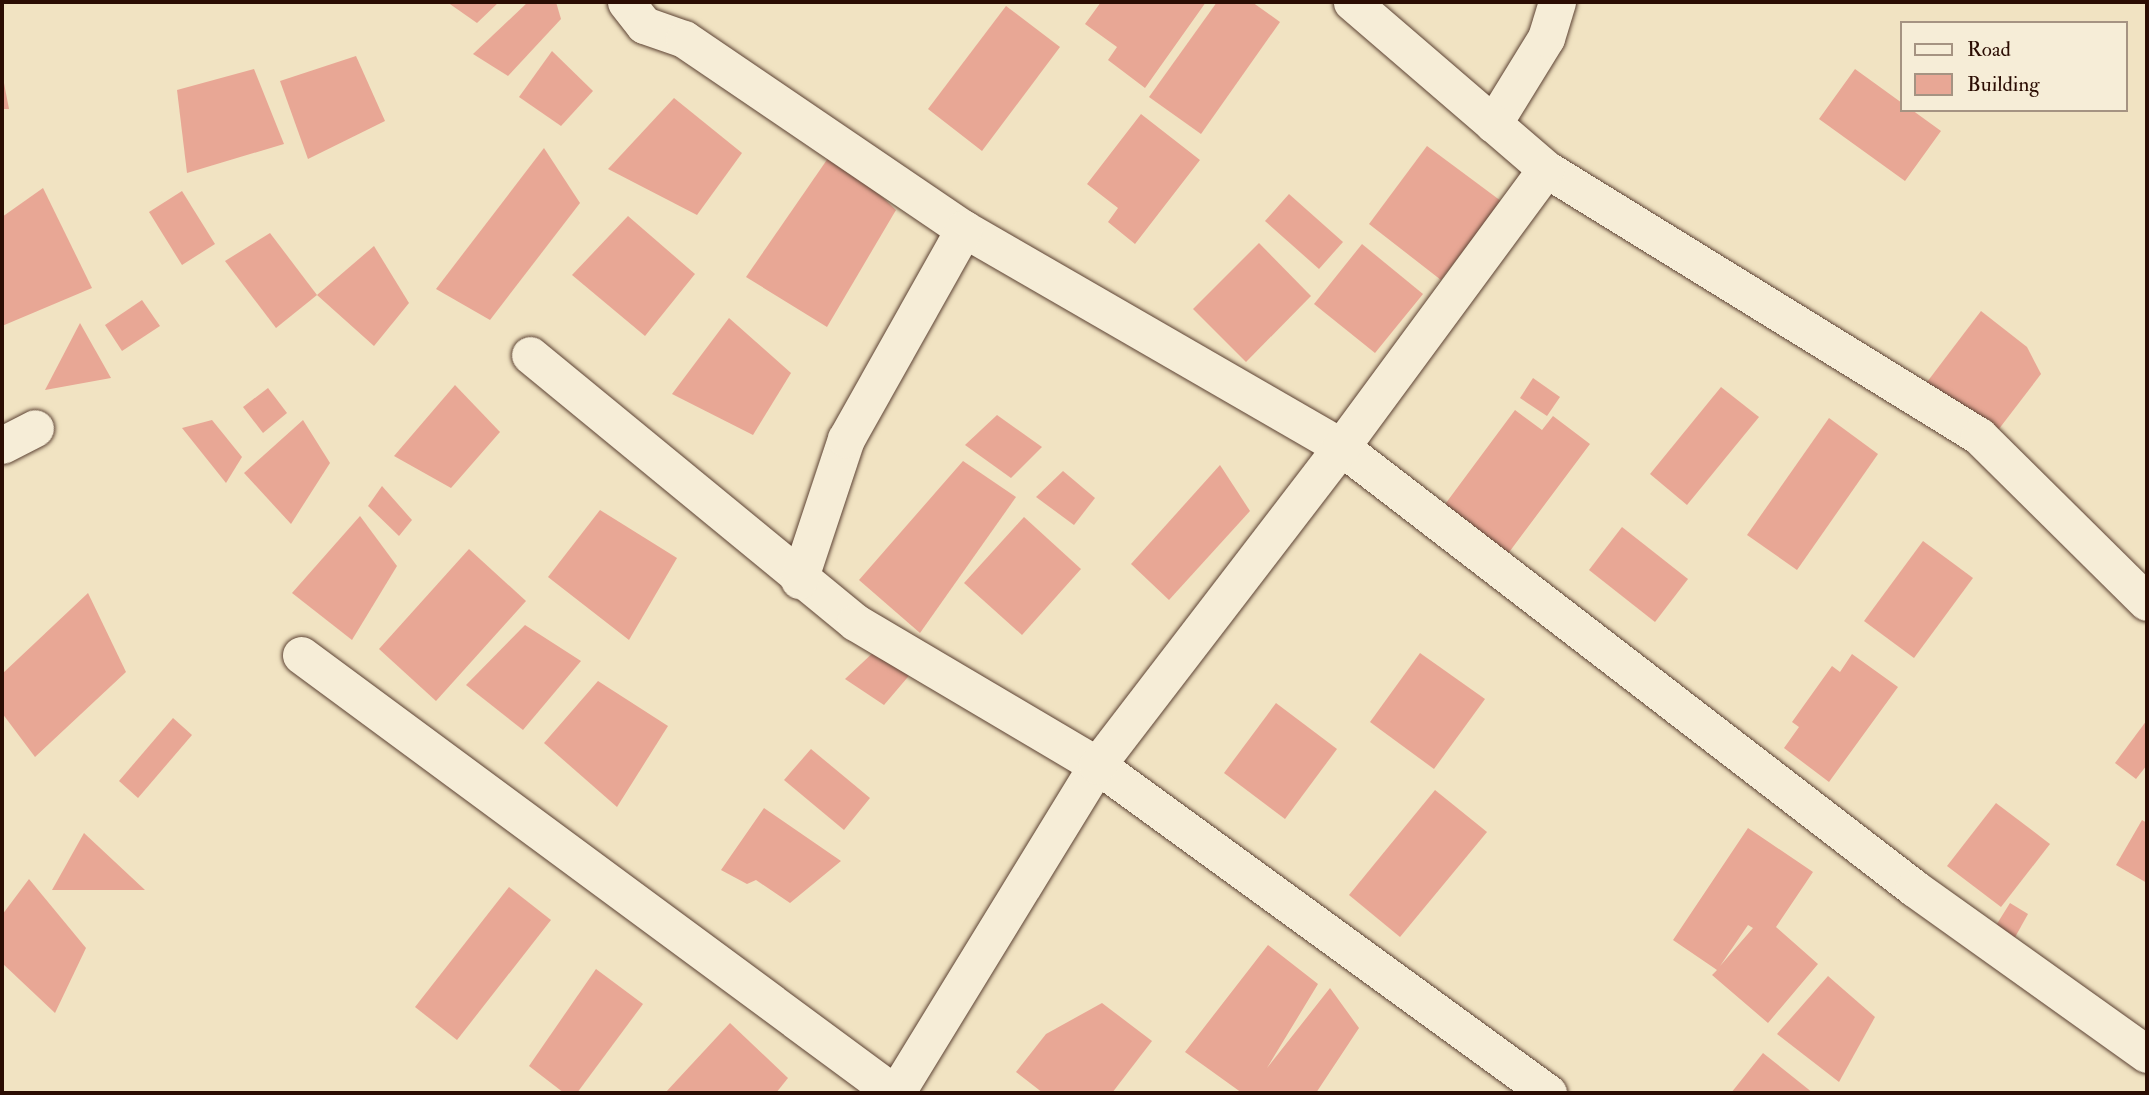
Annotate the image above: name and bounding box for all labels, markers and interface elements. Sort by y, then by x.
legend [1900,21,2128,112]
text: Road [1967,36,2011,63]
text: Building [1967,71,2040,98]

